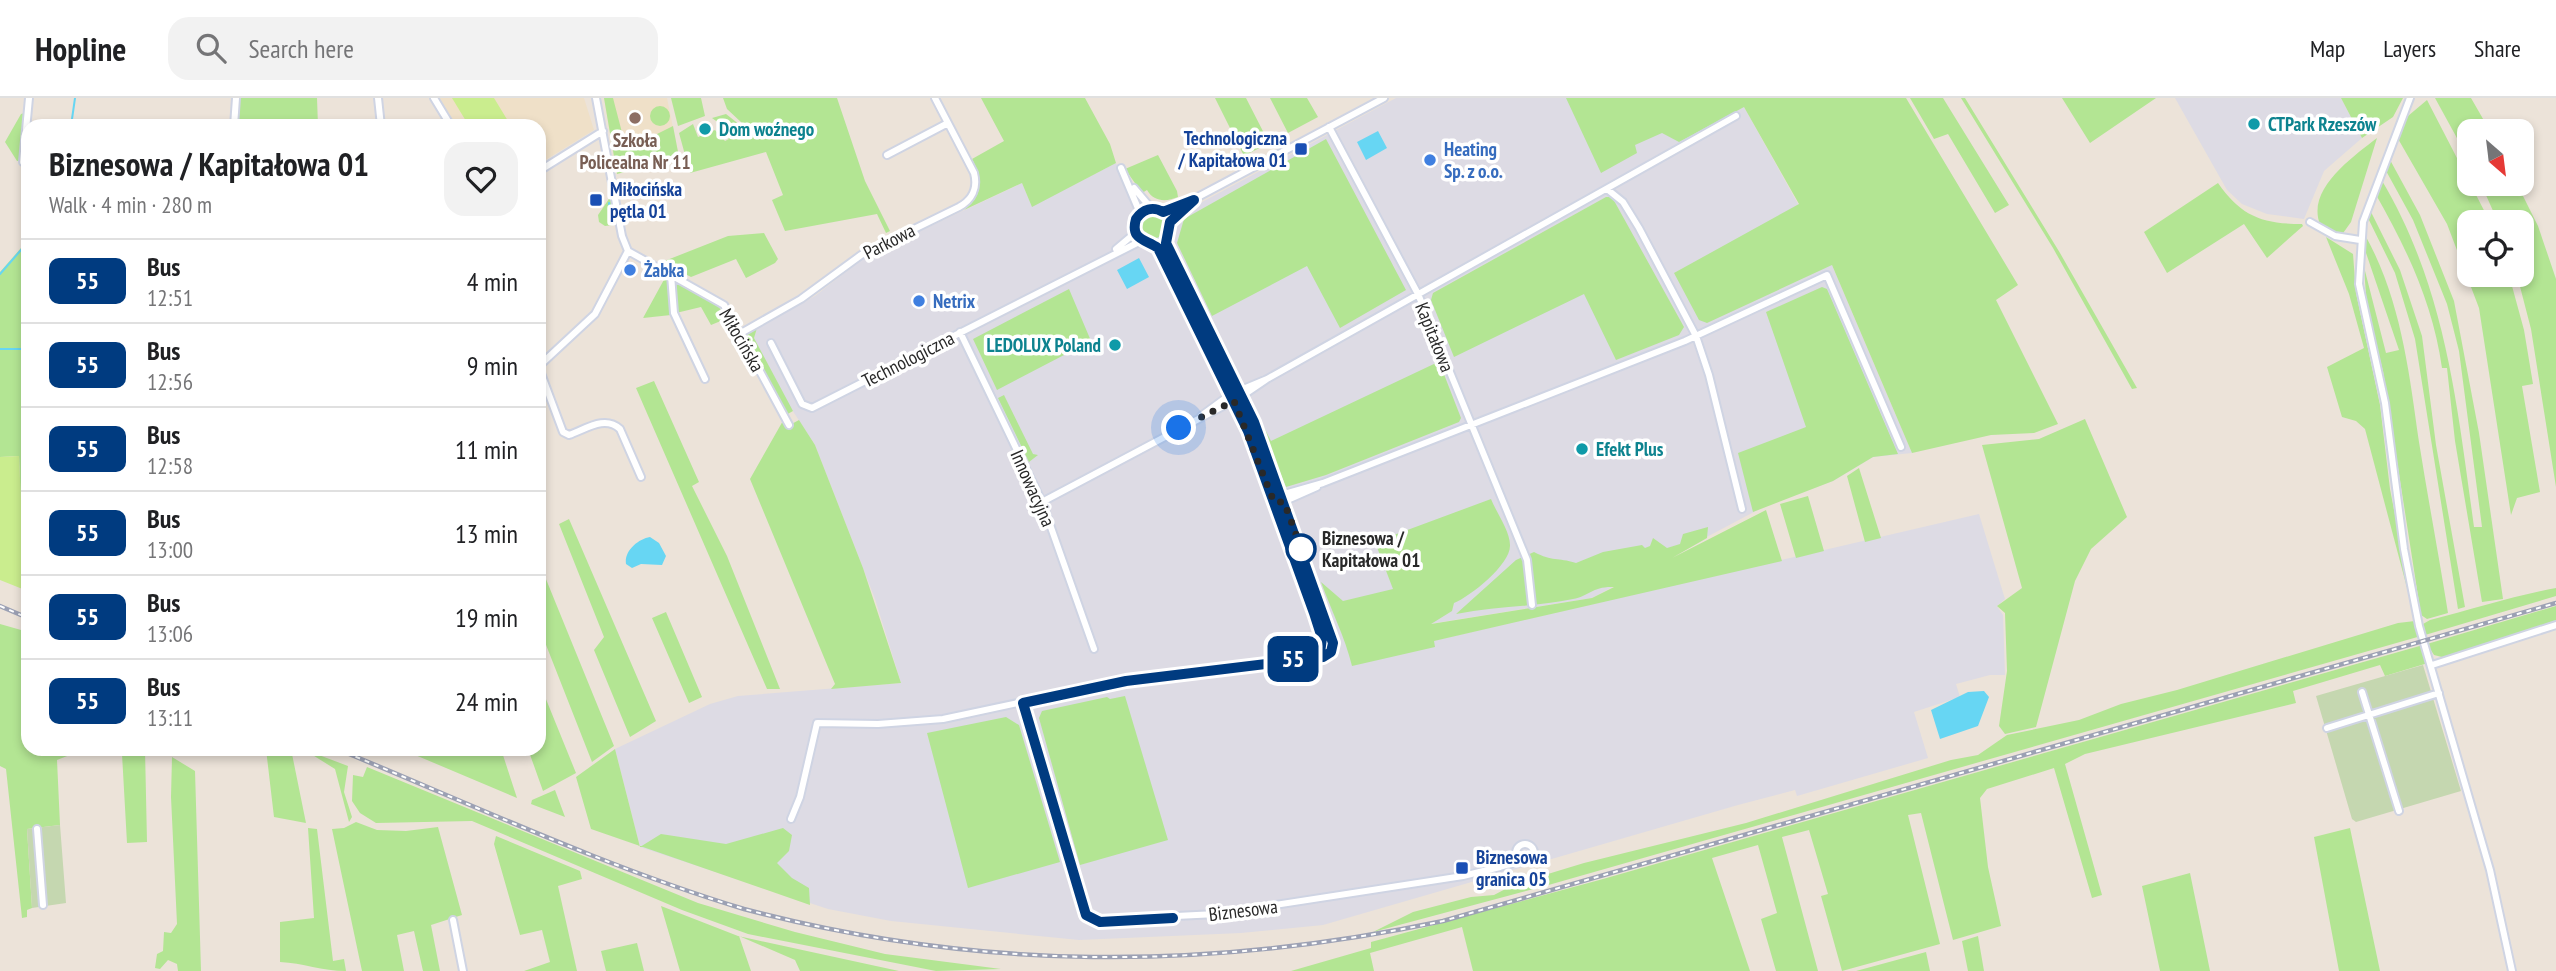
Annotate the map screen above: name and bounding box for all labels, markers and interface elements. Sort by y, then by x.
search box [168,17,658,80]
text: Hopline [35,27,126,70]
icon: search [192,29,230,67]
text: Search here [248,32,354,65]
text: Map [2310,33,2345,64]
text: Layers [2383,33,2436,64]
text: Share [2474,33,2521,64]
marker: Szkoła Policealna Nr 11 [627,110,643,126]
place label: CTPark Rzeszów [2268,112,2377,136]
marker: CTPark Rzeszów [2246,116,2262,132]
place label: Dom woźnego [719,117,814,141]
north arrow [2457,119,2534,196]
map controls [2457,119,2534,287]
marker: Dom woźnego [697,121,713,137]
place label: Technologiczna / Kapitałowa 01 [1177,126,1287,172]
place label: Szkoła Policealna Nr 11 [580,128,691,174]
place label: Heating Sp. z o.o. [1444,137,1503,183]
marker: Technologiczna / Kapitałowa 01 [1293,141,1309,157]
text: Biznesowa / Kapitałowa 01 [49,142,369,185]
button: heart [444,142,518,216]
marker: Heating Sp. z o.o. [1422,152,1438,168]
place label: Miłocińska pętla 01 [610,177,682,223]
text: Walk · 4 min · 280 m [49,190,212,219]
marker: Miłocińska pętla 01 [588,192,604,208]
button: locate [2457,210,2534,287]
street label: Parkowa [859,218,919,264]
text: Bus [147,250,180,283]
place label: Żabka [644,258,684,282]
marker: Żabka [622,262,638,278]
text: 55 [76,265,99,296]
text: 4 min [467,265,518,298]
text: 12:51 [147,283,193,312]
place label: Netrix [933,289,976,313]
marker: Netrix [911,293,927,309]
street label: Kapitałowa [1410,299,1460,375]
street label: Miłocińska [714,304,770,376]
street label: Technologiczna [858,326,958,392]
place label: LEDOLUX Poland [986,333,1101,357]
text: Bus [147,334,180,367]
marker: LEDOLUX Poland [1107,337,1123,353]
text: 55 [76,349,99,380]
text: 9 min [467,349,518,382]
text: 12:56 [147,367,193,396]
your location [1161,410,1196,445]
text: Bus [147,418,180,451]
text: 55 [76,433,99,464]
text: 11 min [455,433,518,466]
place label: Efekt Plus [1596,437,1664,461]
marker: Efekt Plus [1574,441,1590,457]
street label: Innowacyjna [1005,446,1061,530]
text: 12:58 [147,451,193,480]
text: Bus [147,502,180,535]
text: 55 [76,517,99,548]
text: 13 min [455,517,518,550]
place label: Biznesowa / Kapitałowa 01 [1322,526,1420,572]
marker: Biznesowa / Kapitałowa 01 [1286,534,1316,564]
text: 13:00 [147,535,193,564]
text: Bus [147,586,180,619]
text: 55 [76,601,99,632]
text: 19 min [455,601,518,634]
text: 13:06 [147,619,193,648]
line badge: 55 [1262,636,1324,682]
text: 55 [1282,643,1304,674]
text: Bus [147,670,180,703]
text: 55 [76,685,99,716]
text: 24 min [455,685,518,718]
text: 13:11 [147,703,193,732]
place label: Biznesowa granica 05 [1476,845,1548,891]
marker: Biznesowa granica 05 [1454,860,1470,876]
street label: Biznesowa [1207,894,1279,926]

